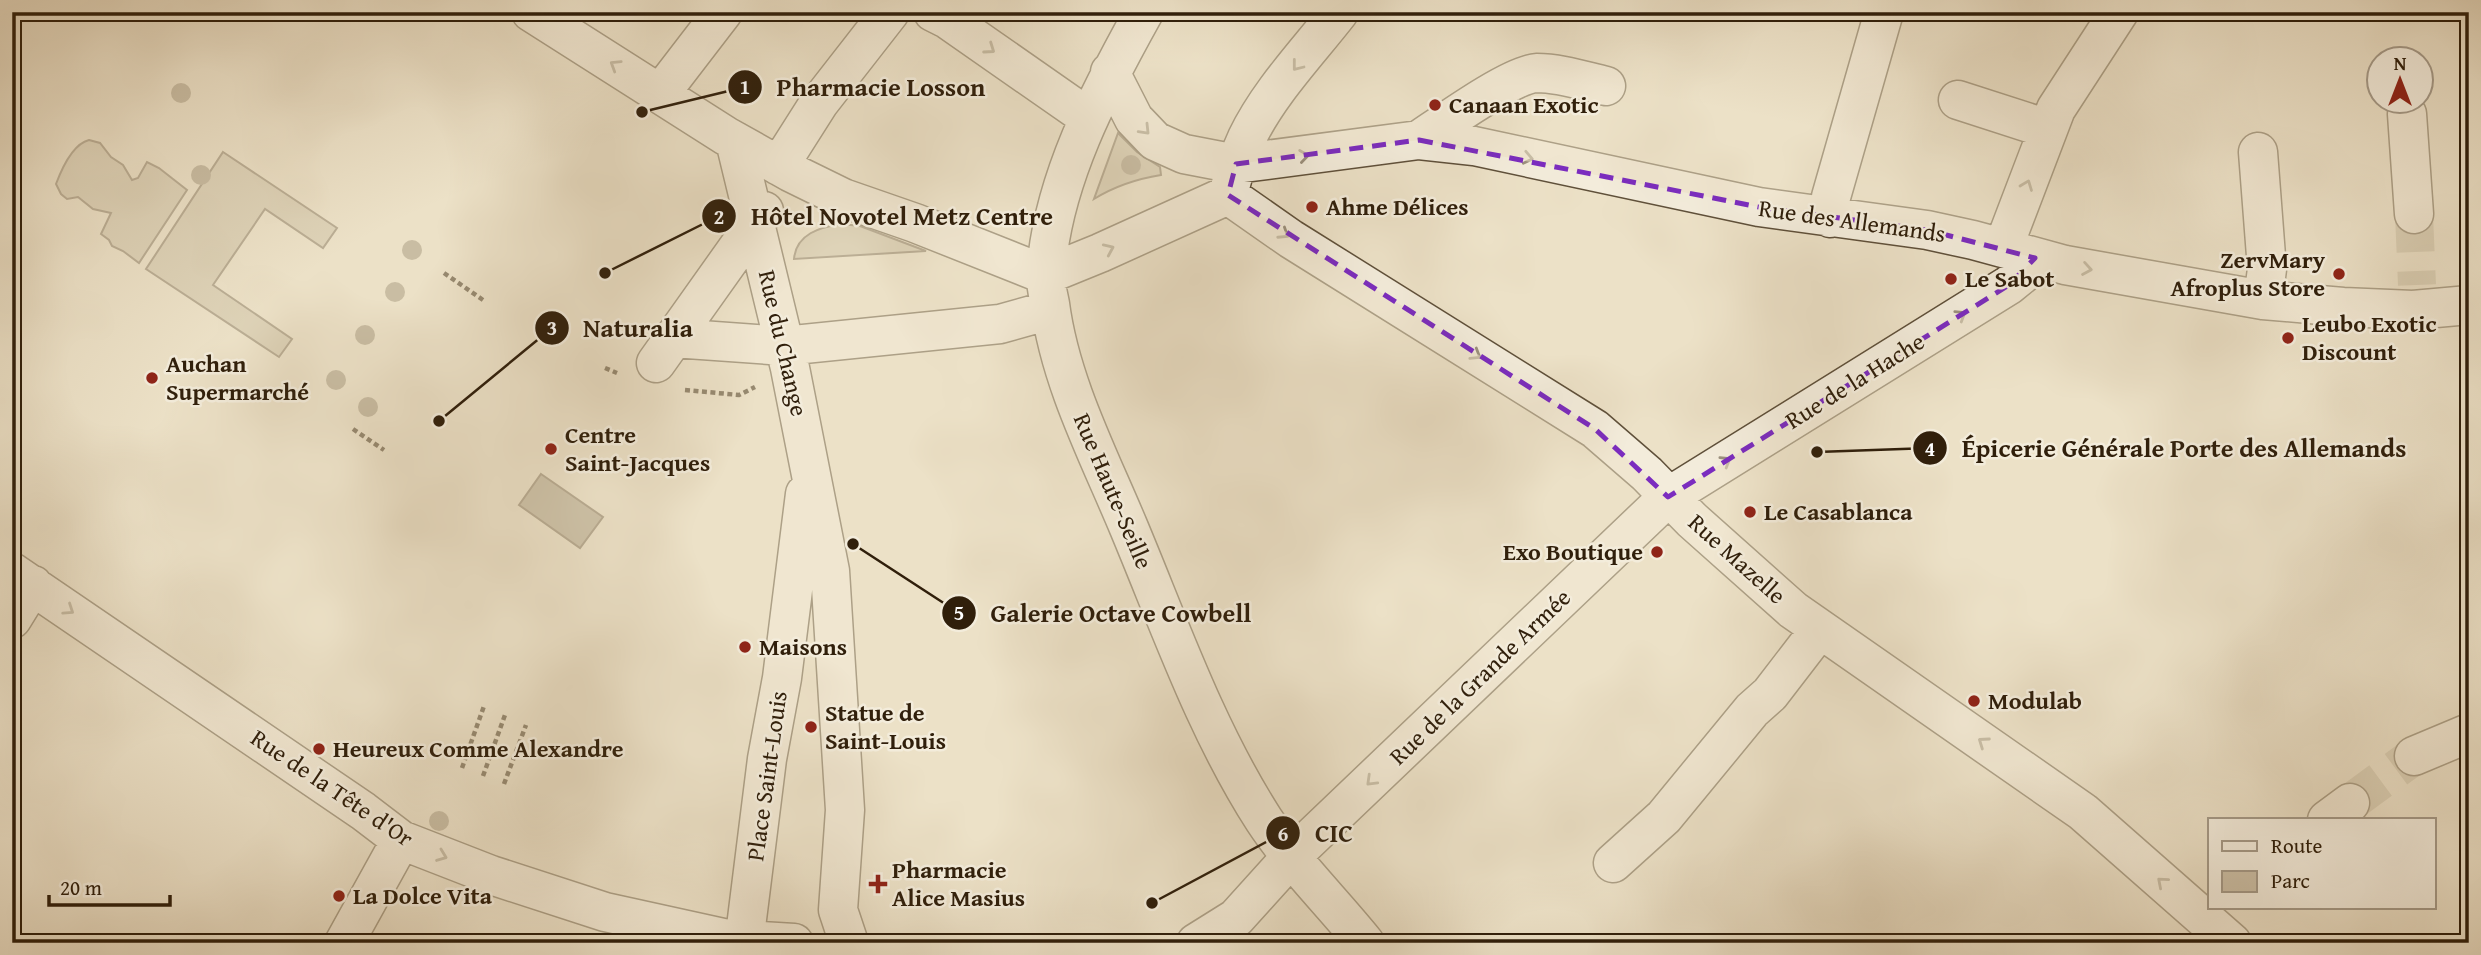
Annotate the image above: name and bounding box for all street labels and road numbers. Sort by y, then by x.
street label: Rue des Allemands [1756,190,1948,251]
street label: Rue du Change [750,266,817,419]
street label: Rue de la Hache [1778,324,1931,437]
street label: Rue Haute-Seille [1065,408,1162,574]
street label: Rue Mazelle [1681,505,1794,612]
street label: Rue de la Grande Armée [1381,580,1578,773]
street label: Place Saint-Louis [737,689,796,863]
street label: Rue de la Tête d'Or [244,720,421,855]

